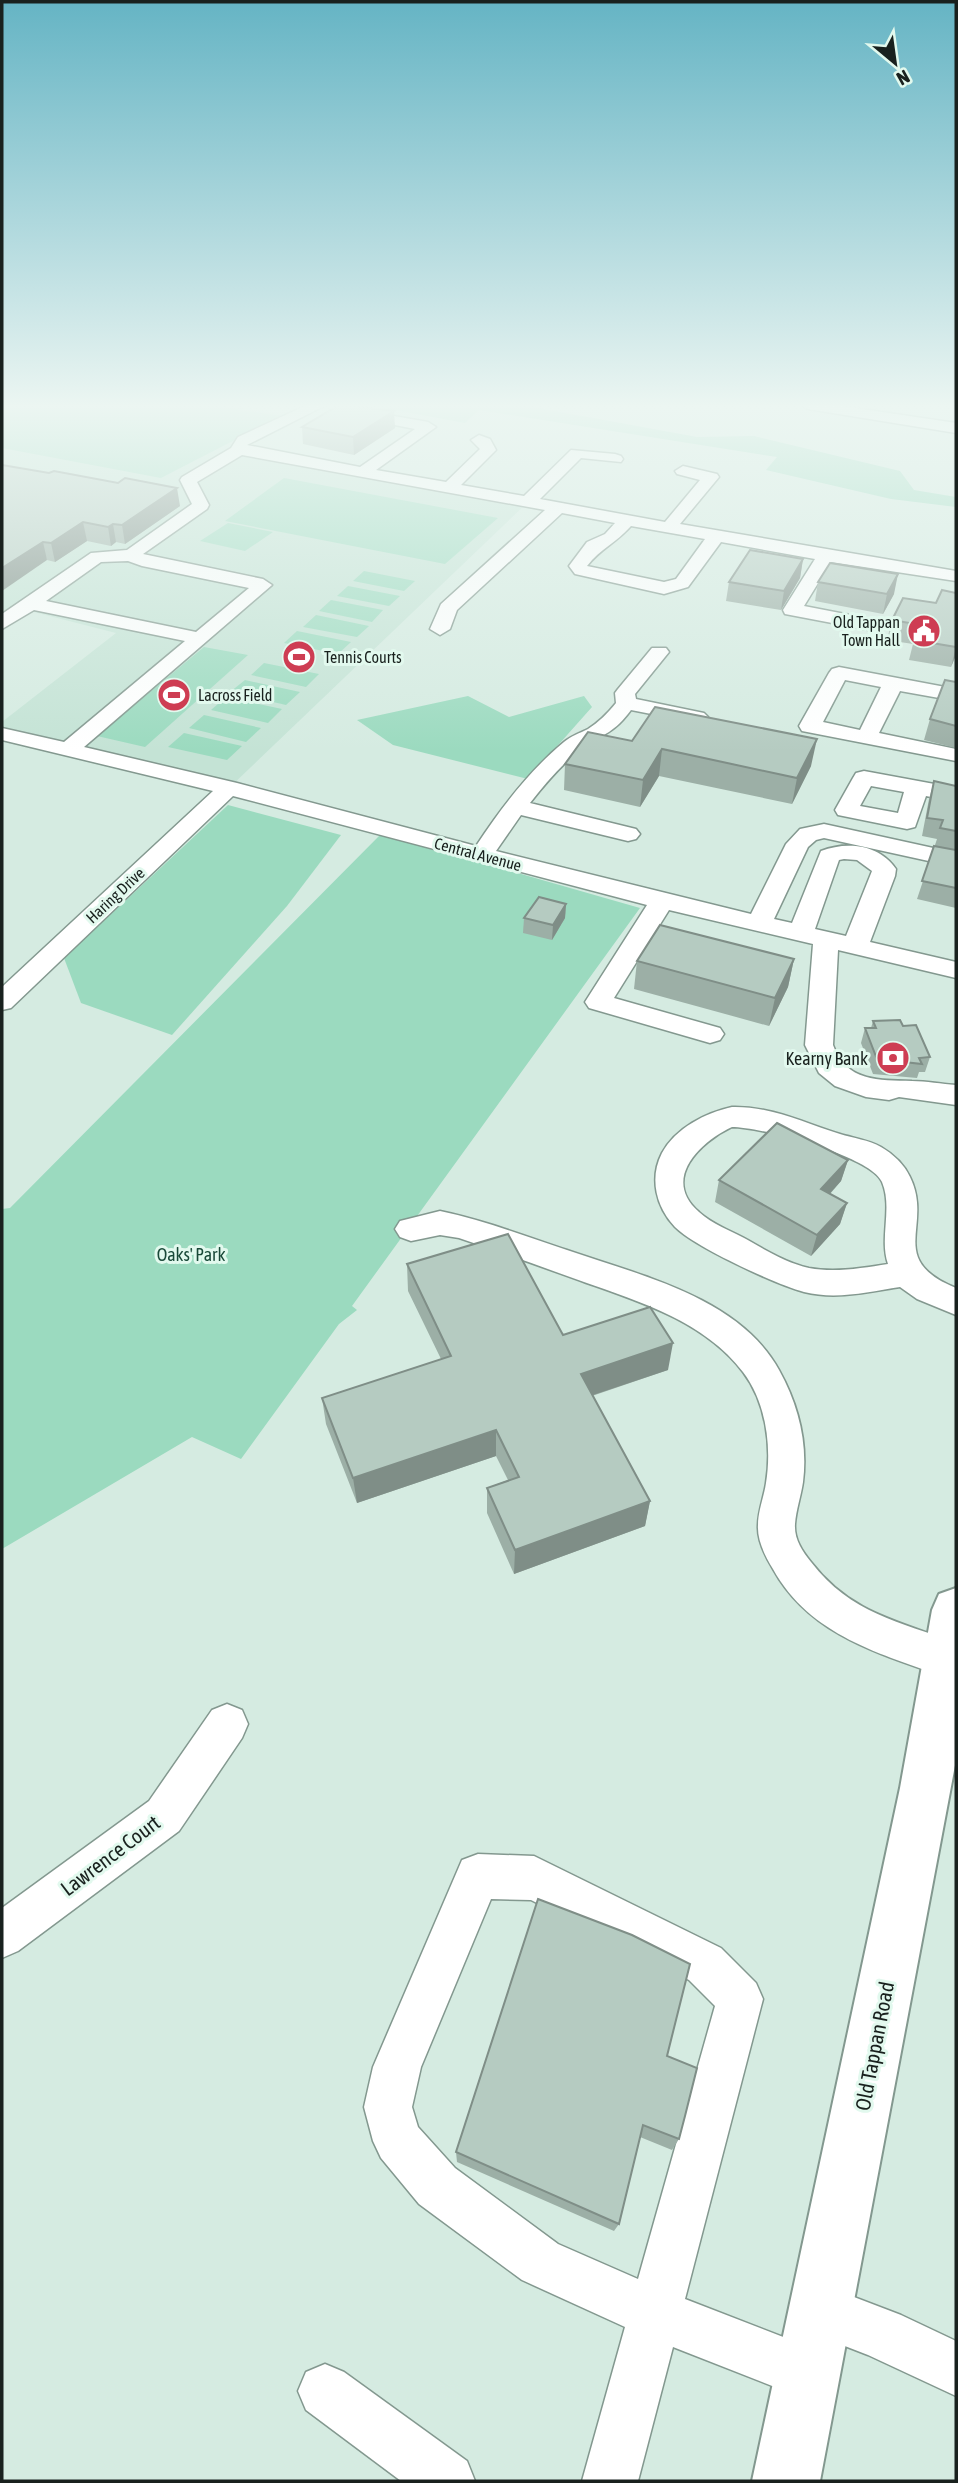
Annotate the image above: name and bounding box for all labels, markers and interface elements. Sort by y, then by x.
north arrow [860,28,930,98]
text: N [893,66,913,90]
public building icon: Old Tappan Town Hall [905,612,943,650]
place label: Old Tappan Town Hall [833,613,901,649]
sports icon: Tennis Courts [280,638,318,676]
place label: Tennis Courts [324,648,402,666]
sports icon: Lacross Field [155,676,193,714]
place label: Lacross Field [198,686,272,704]
street label: Central Avenue [432,834,524,874]
street label: Haring Drive [82,864,149,927]
bank icon: Kearny Bank [874,1039,912,1077]
place label: Kearny Bank [786,1048,868,1069]
park label: Oaks' Park [157,1244,225,1265]
street label: Lawrence Court [56,1810,164,1900]
street label: Old Tappan Road [850,1980,898,2112]

